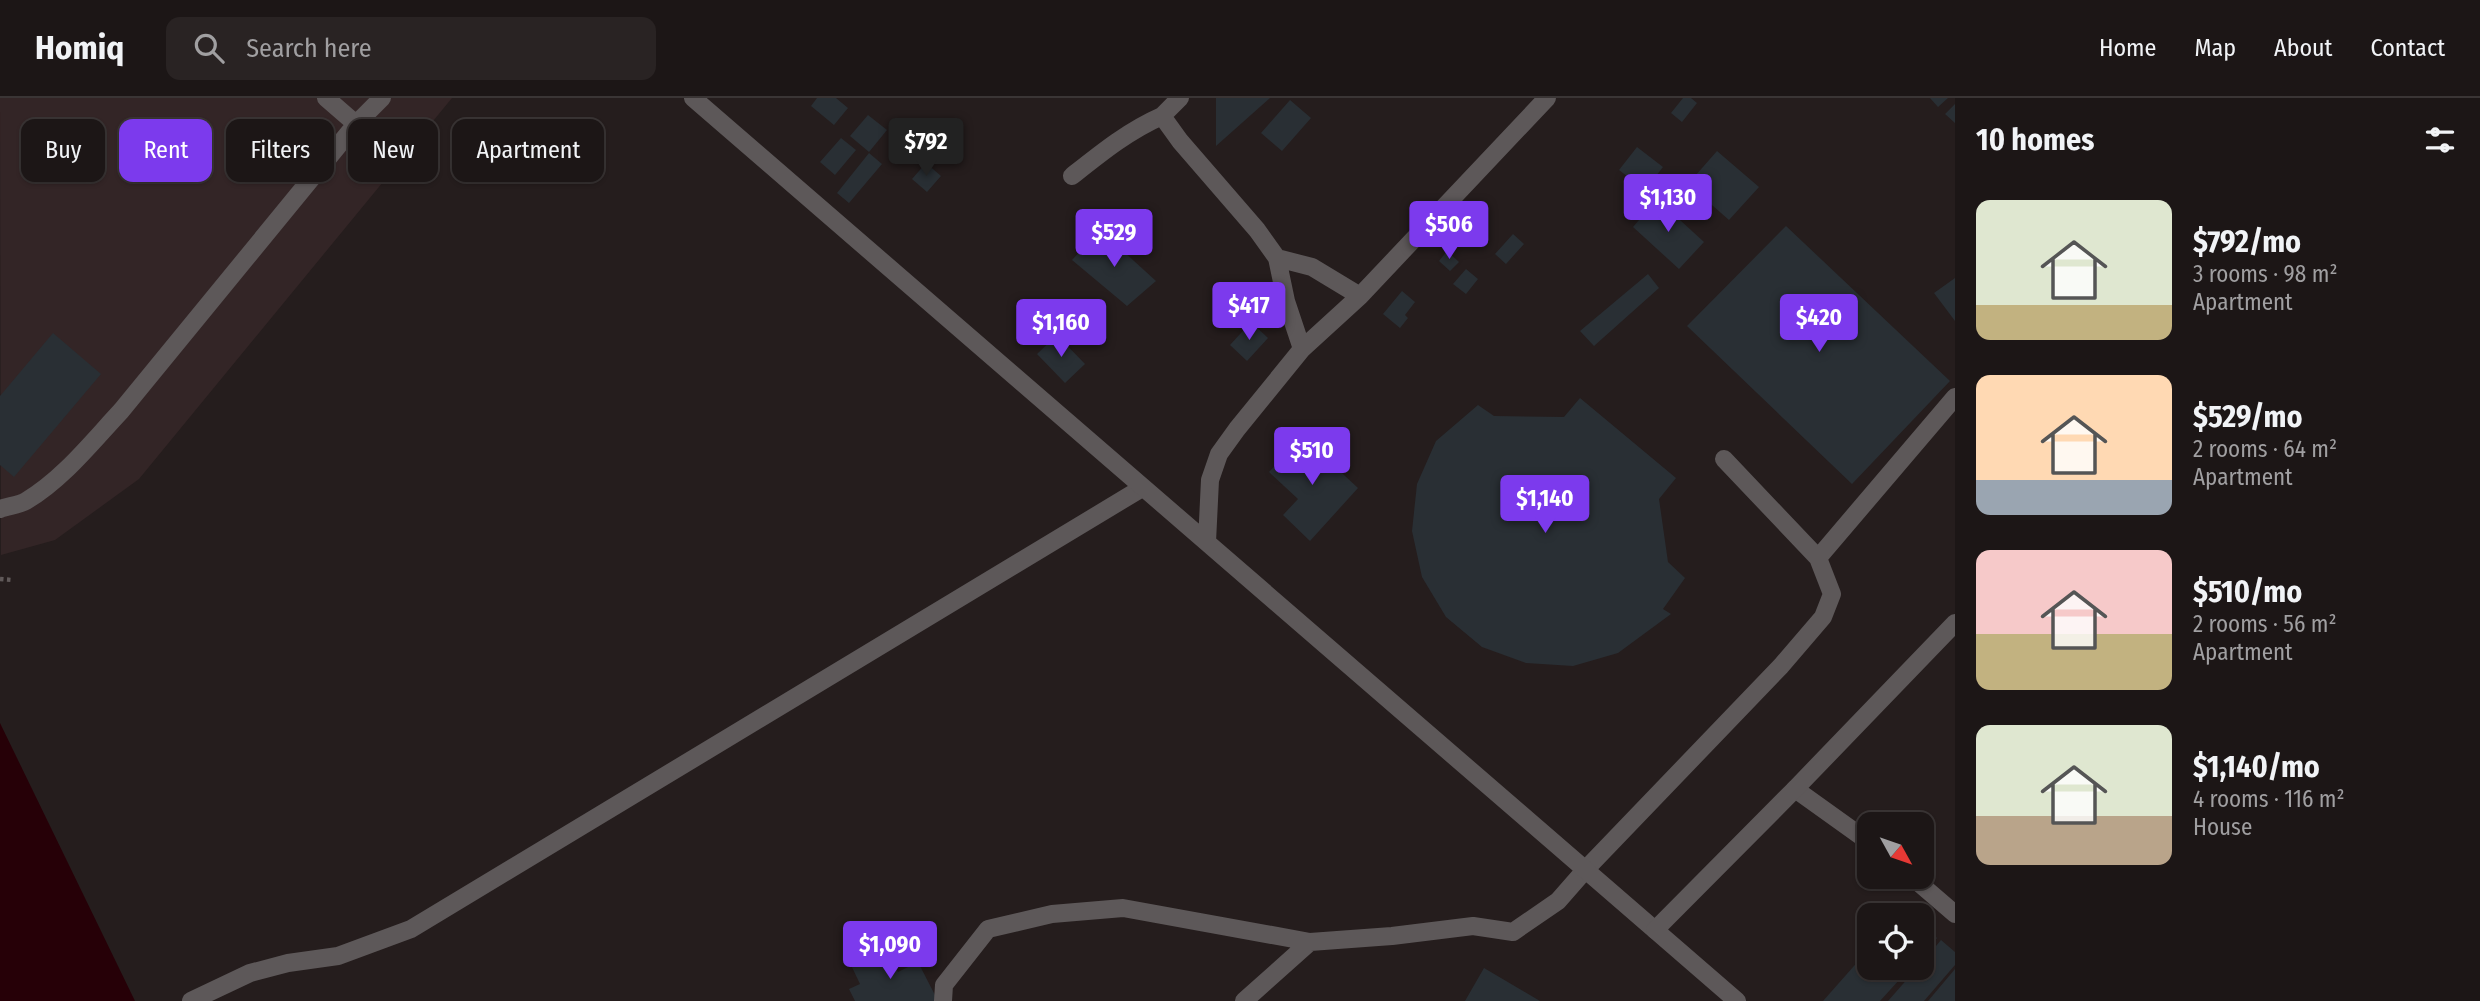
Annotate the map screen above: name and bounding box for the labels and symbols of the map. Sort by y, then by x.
pin: $792 [885,118,967,178]
pin: $1,130 [1611,174,1725,234]
pin: $506 [1408,202,1490,261]
pin: $529 [1073,209,1155,269]
pin: $417 [1208,282,1290,342]
pin: $420 [1778,294,1860,354]
pin: $1,160 [1004,300,1118,359]
pin: $510 [1271,428,1353,487]
pin: $1,140 [1488,476,1602,535]
north arrow [1857,812,1934,889]
pin: $1,090 [833,922,947,981]

